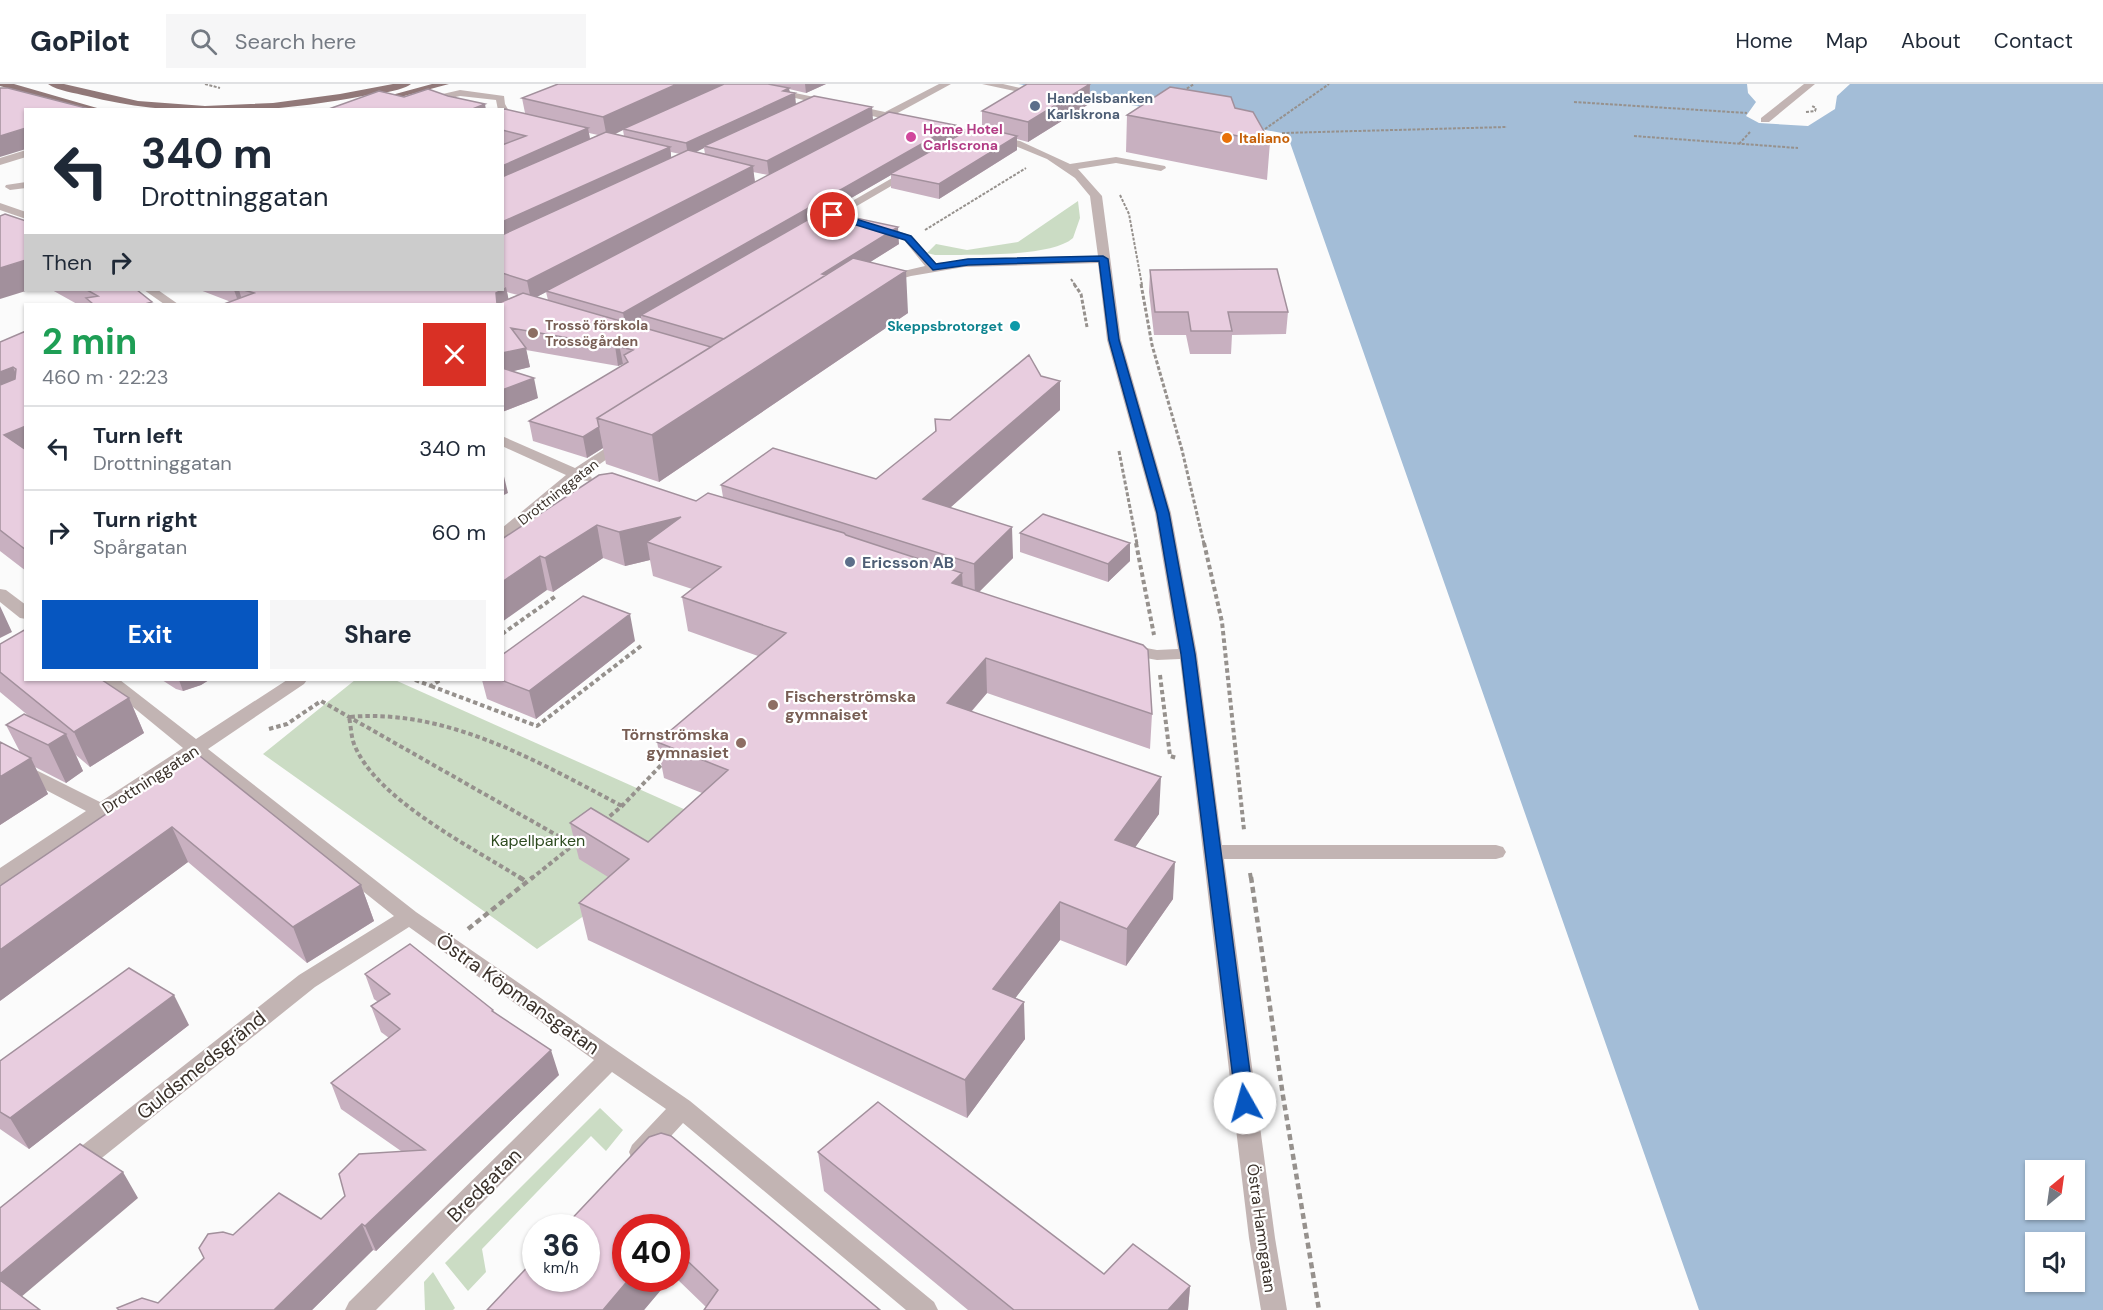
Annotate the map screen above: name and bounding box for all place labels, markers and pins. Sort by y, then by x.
place label: Handelsbanken Karlskrona [1047,89,1153,123]
marker: Handelsbanken Karlskrona [1028,99,1042,113]
place label: Home Hotel Carlscrona [923,120,1003,154]
place label: Italiano [1239,129,1290,147]
marker: Home Hotel Carlscrona [904,130,918,144]
marker: Italiano [1220,131,1234,145]
pin [807,189,858,240]
place label: Trossö förskola Trossögården [545,316,648,350]
place label: Skeppsbrotorget [887,317,1003,335]
marker: Skeppsbrotorget [1008,319,1022,333]
marker: Trossö förskola Trossögården [526,326,540,340]
place label: Ericsson AB [862,552,954,573]
marker: Ericsson AB [843,555,857,569]
place label: Fischerströmska gymnaiset [785,686,916,725]
marker: Fischerströmska gymnaiset [766,698,780,712]
place label: Törnströmska gymnasiet [621,724,729,763]
marker: Törnströmska gymnasiet [734,736,748,750]

